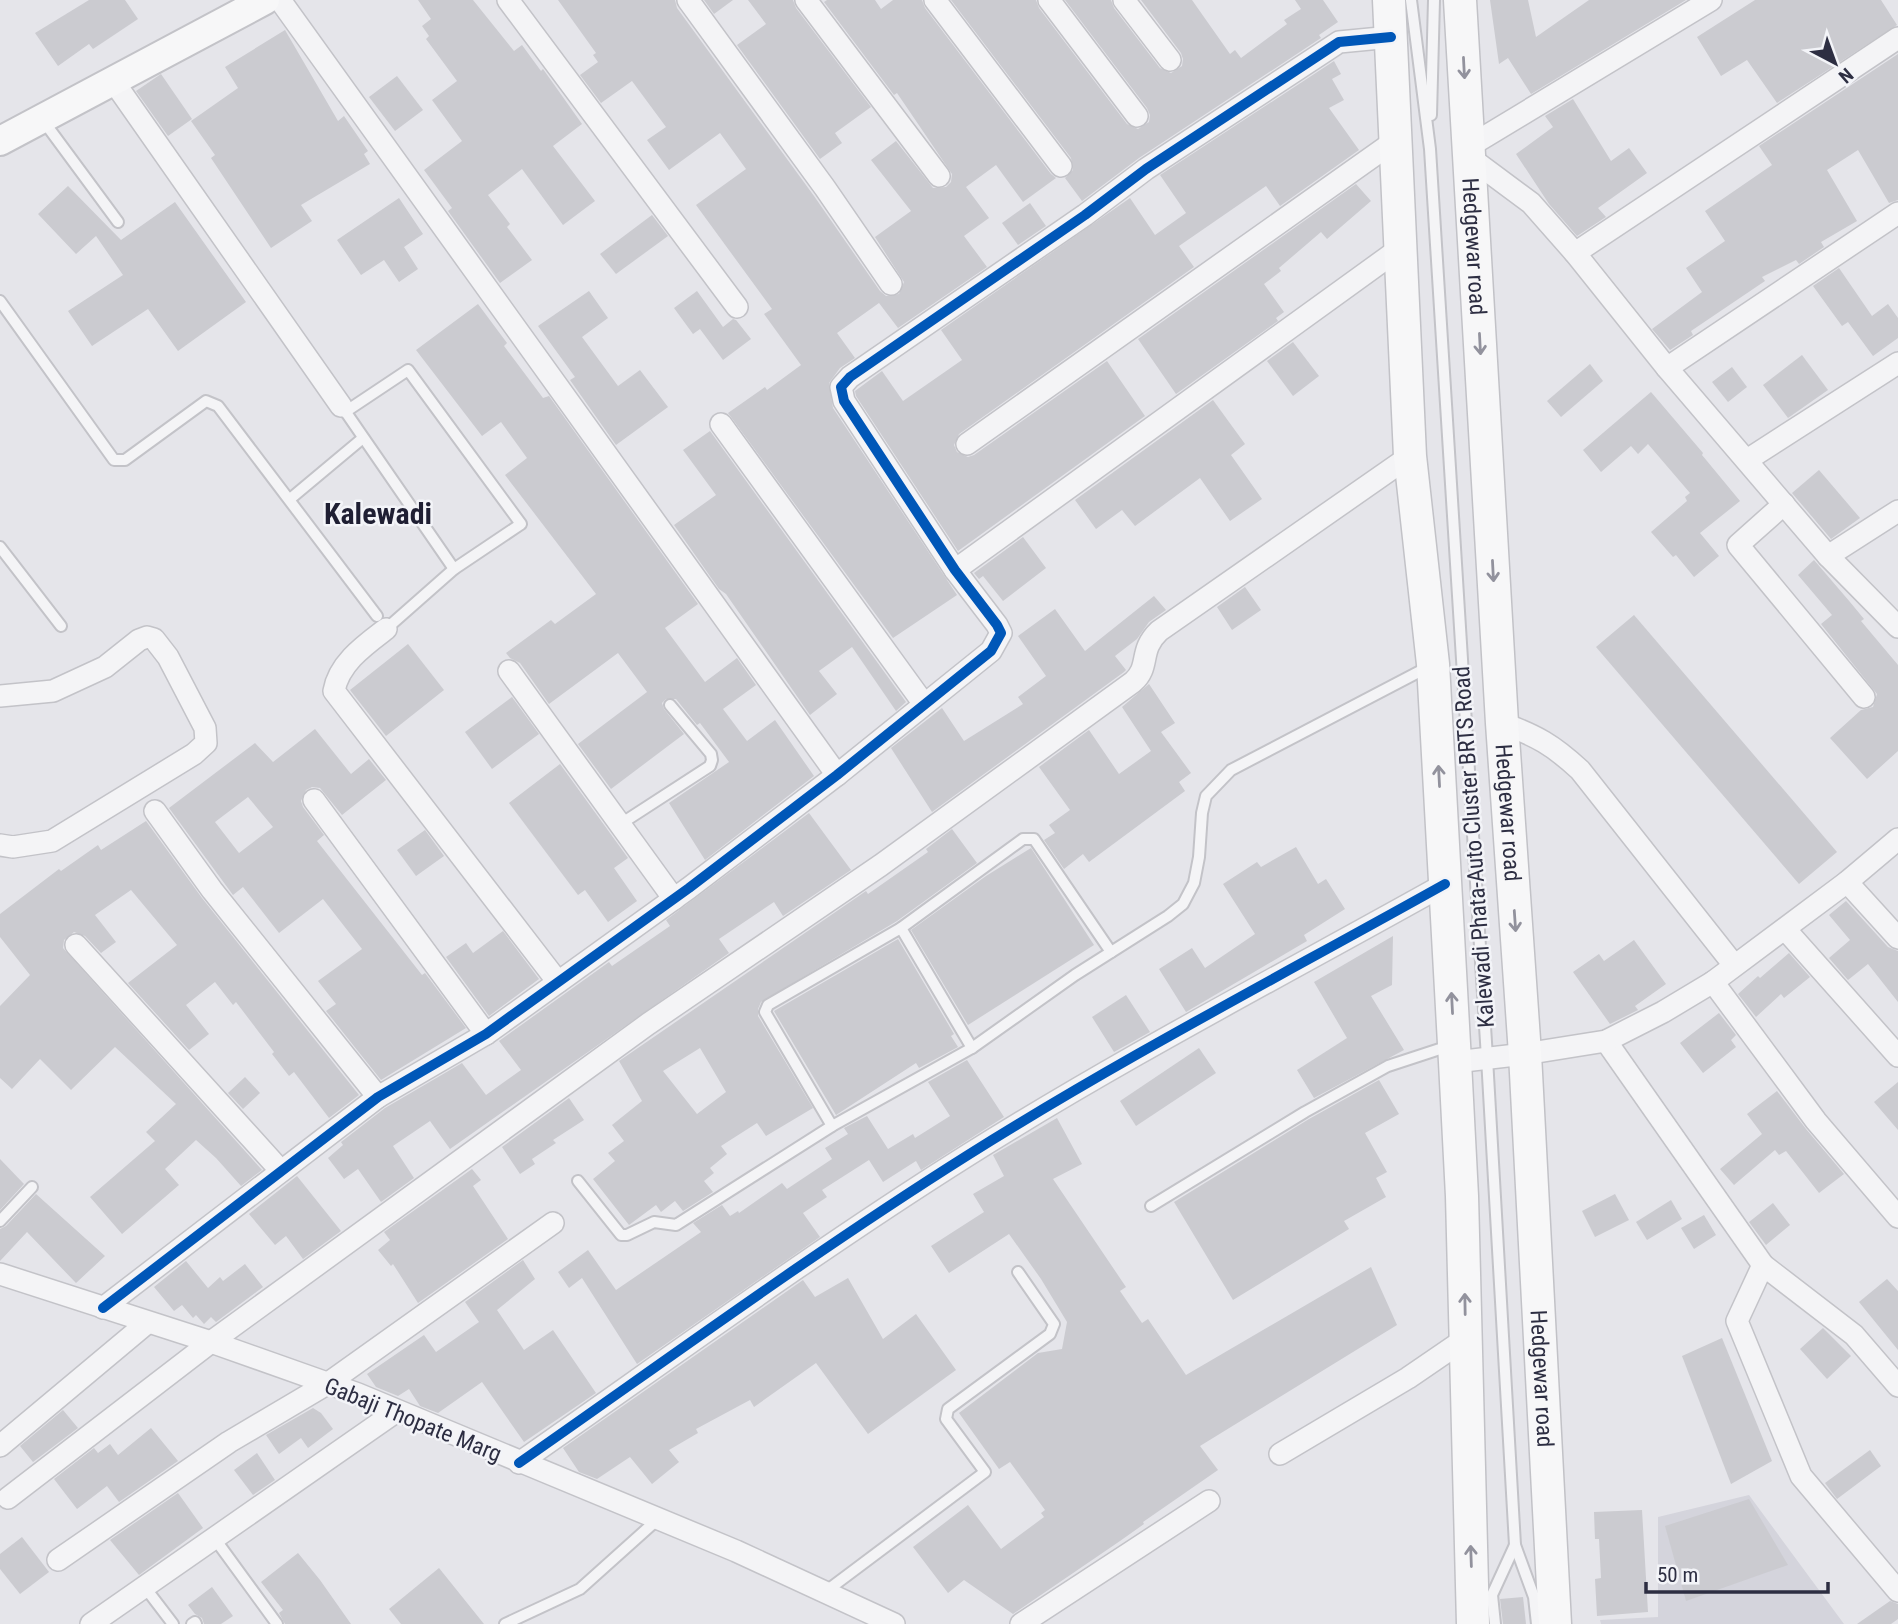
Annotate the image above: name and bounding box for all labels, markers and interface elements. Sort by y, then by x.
north arrow [1800,28,1870,98]
one-way arrow [1458,56,1471,79]
text: N [1834,63,1858,88]
street label: Hedgewar road [1457,177,1492,316]
one-way arrow [1473,332,1486,355]
district label: Kalewadi [324,496,432,531]
one-way arrow [1487,560,1500,583]
street label: Kalewadi Phata-Auto Cluster BRTS Road [1448,665,1500,1029]
street label: Hedgewar road [1490,743,1526,882]
one-way arrow [1432,765,1445,788]
one-way arrow [1509,909,1522,932]
one-way arrow [1445,992,1458,1015]
one-way arrow [1458,1293,1471,1316]
street label: Hedgewar road [1525,1309,1559,1448]
street label: Gabaji Thopate Marg [321,1372,505,1468]
one-way arrow [1465,1545,1478,1568]
scale bar [1646,1550,1828,1594]
text: 50 m [1657,1563,1698,1587]

